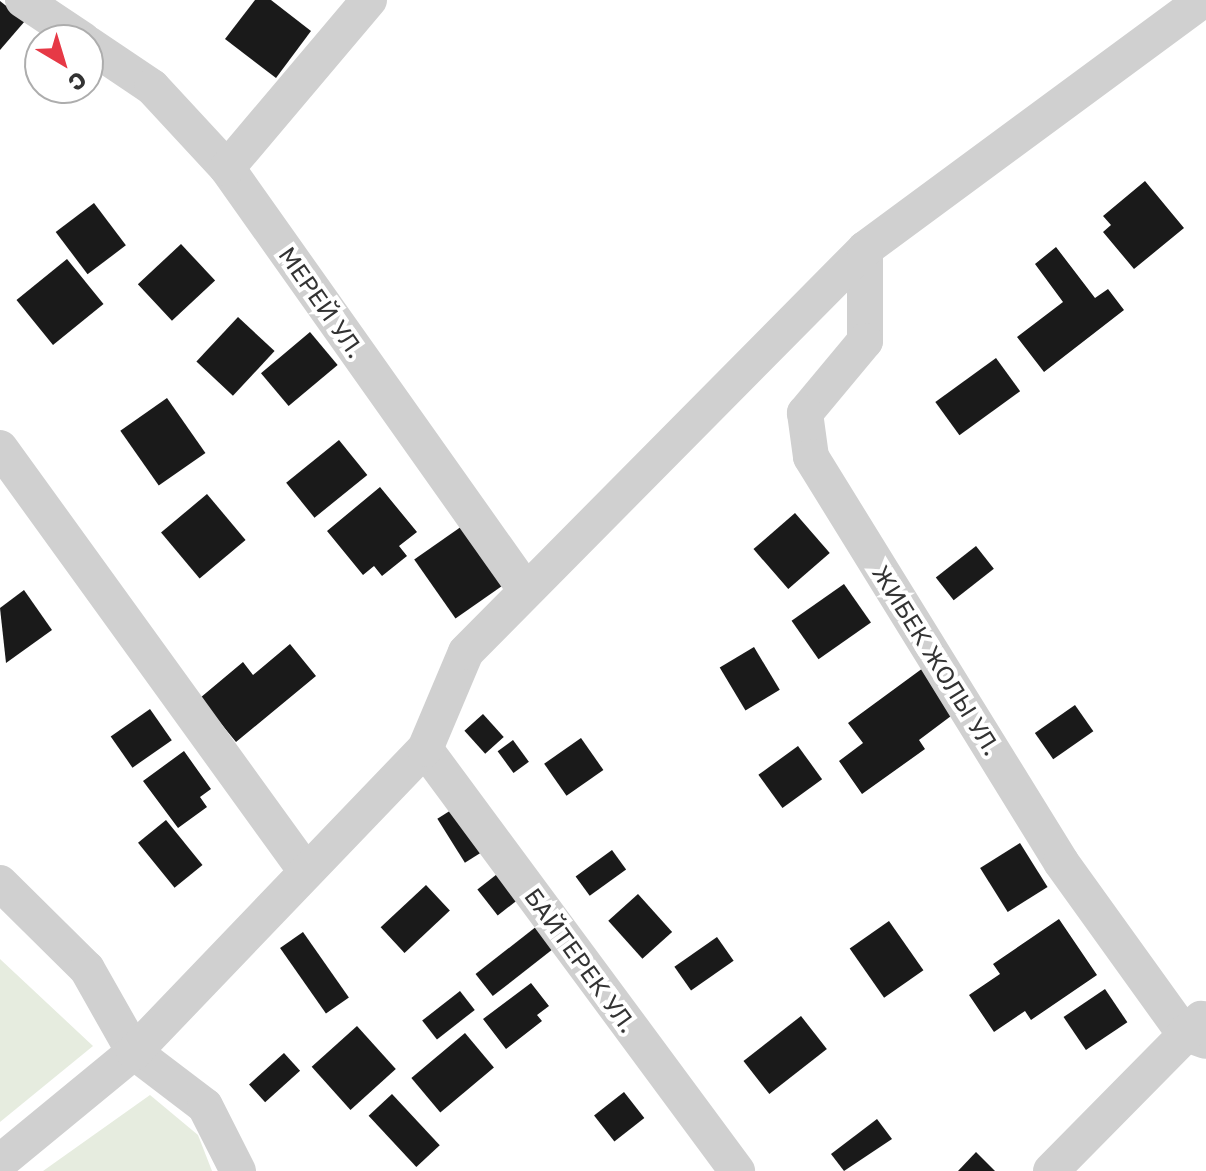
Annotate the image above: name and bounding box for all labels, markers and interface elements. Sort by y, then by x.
north arrow [24,24,104,104]
text: С [63,66,92,97]
street label: МЕРЕЙ УЛ. [273,241,371,363]
street label: ЖИБЕК ЖОЛЫ УЛ. [867,560,1007,760]
street label: БАЙТЕРЕК УЛ. [519,882,643,1038]

